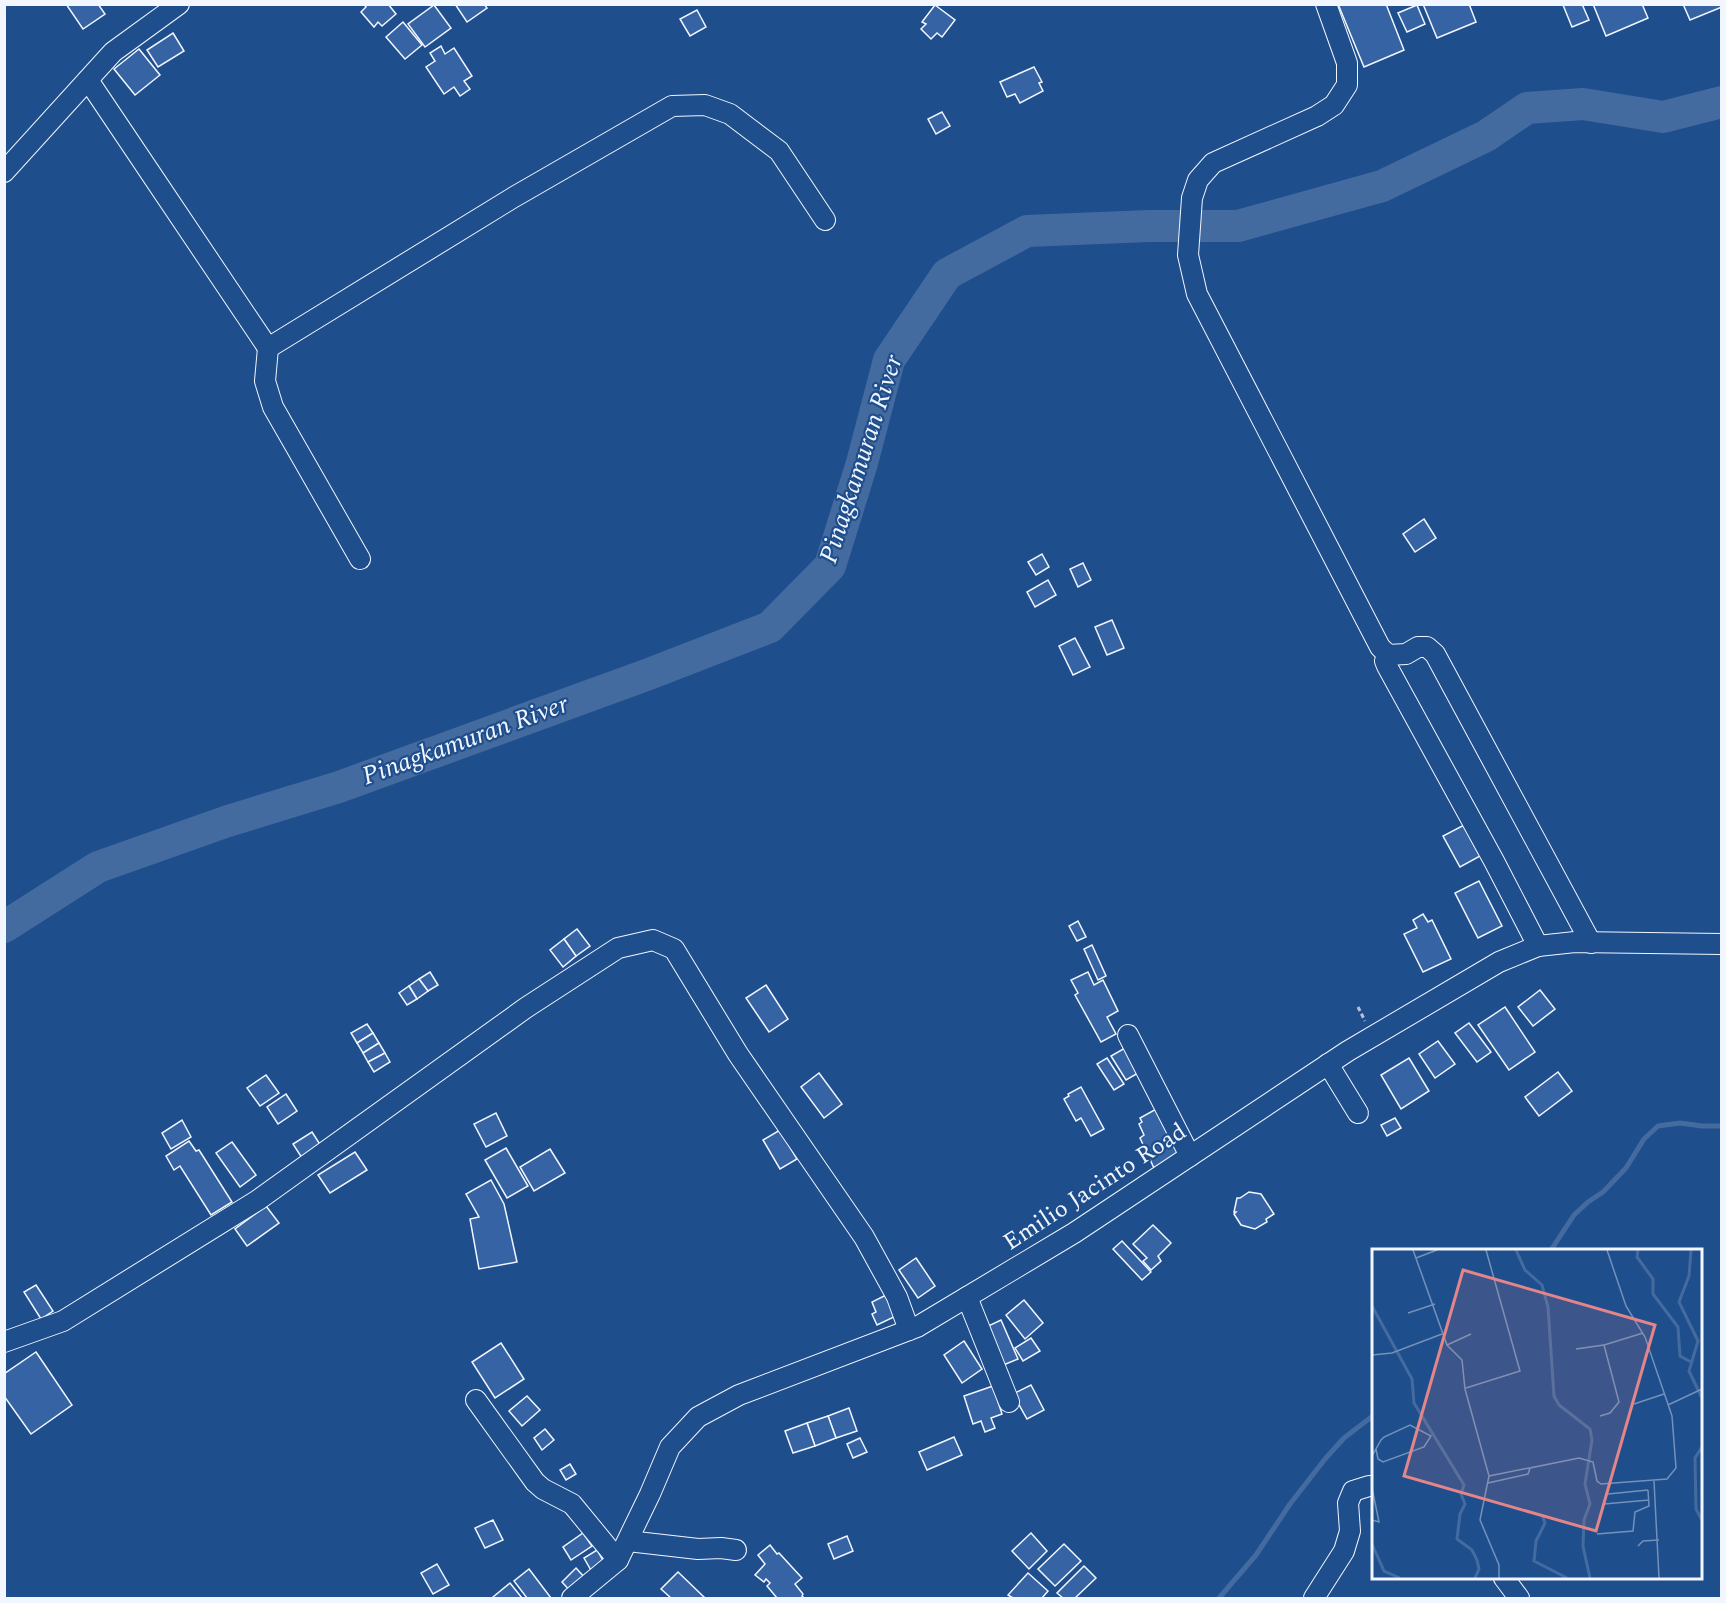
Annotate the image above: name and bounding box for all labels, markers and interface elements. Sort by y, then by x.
water label: Pinagkamuran River [808,349,914,568]
water label: Pinagkamuran River [356,684,575,796]
street label: Emilio Jacinto Road [996,1114,1194,1260]
inset map [1372,1249,1702,1579]

